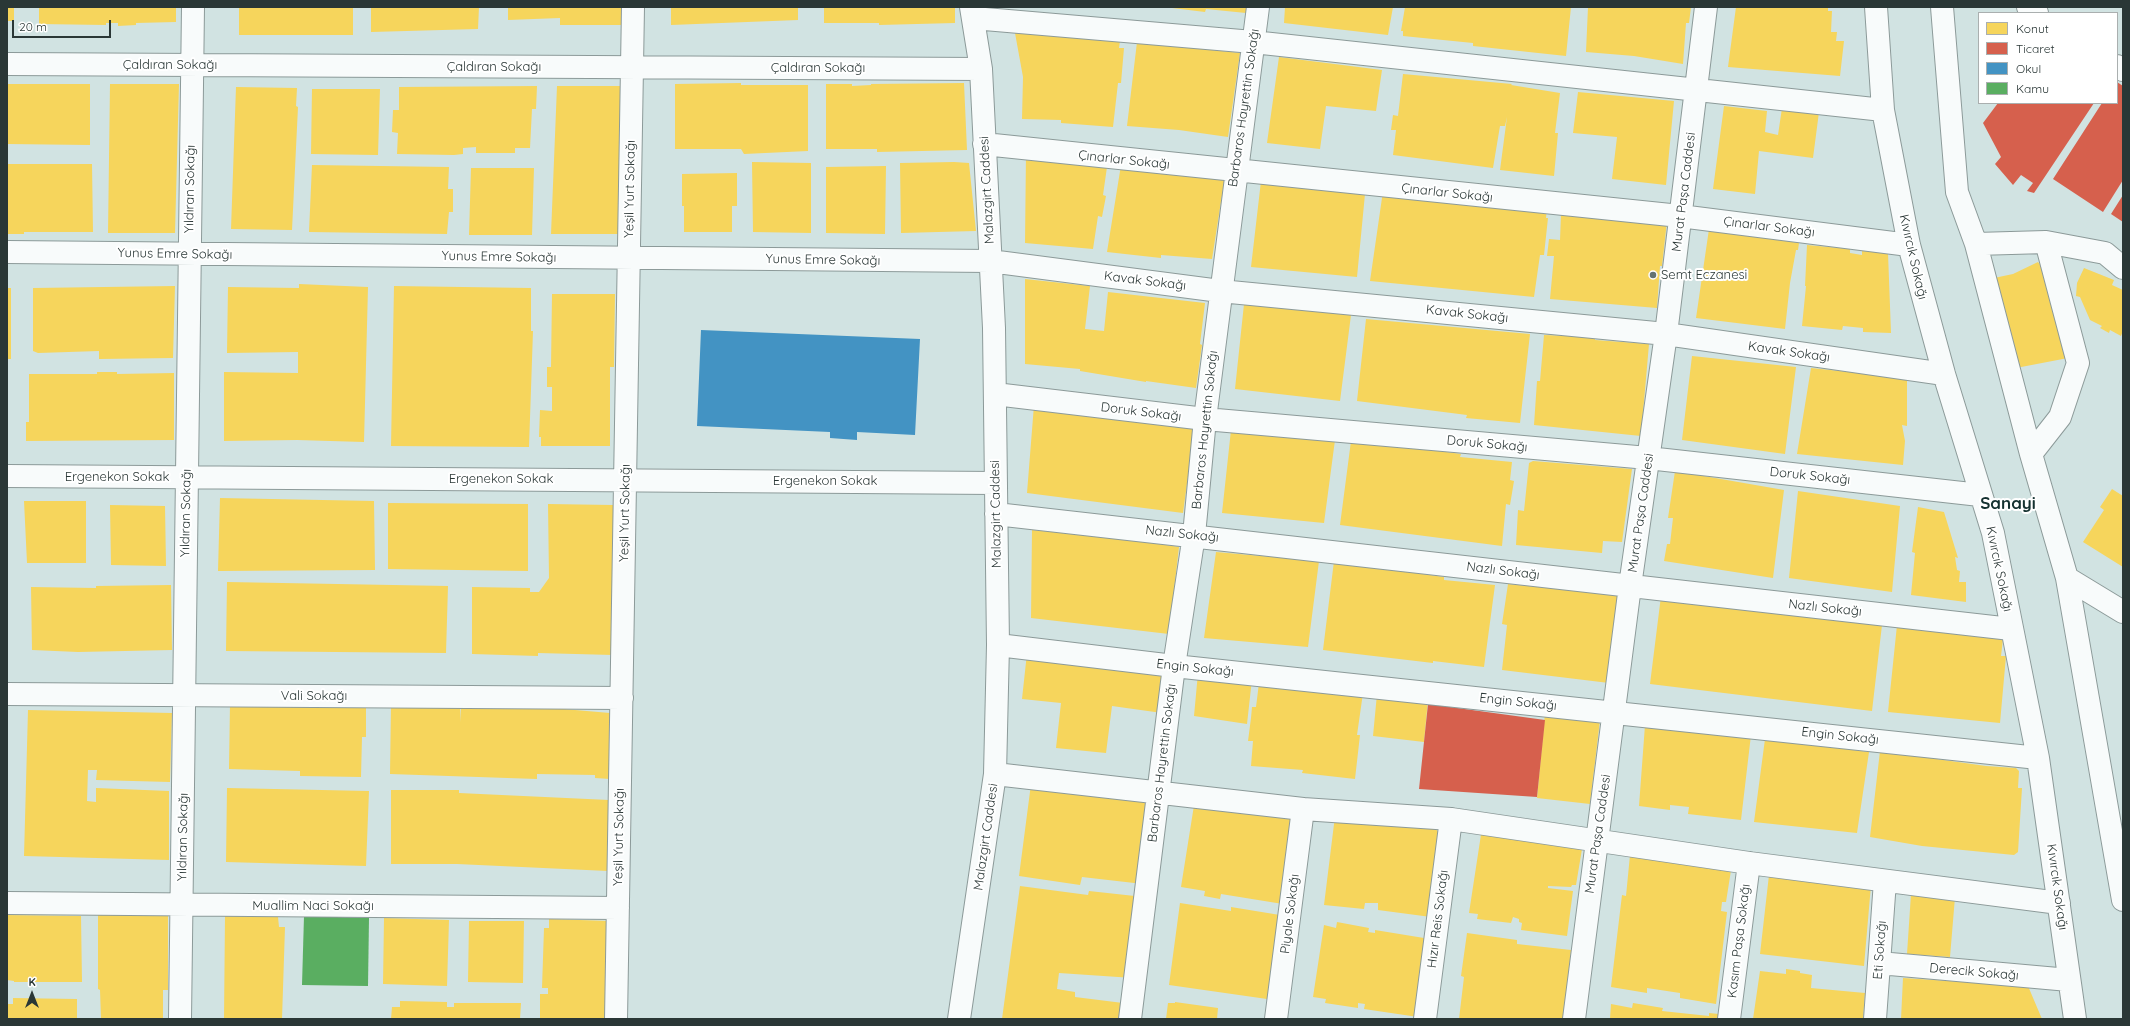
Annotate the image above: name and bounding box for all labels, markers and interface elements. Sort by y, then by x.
scale bar [14,12,113,38]
legend [1978,12,2118,104]
text: 20 m [19,19,47,34]
text: Konut [2016,21,2049,36]
street label: Barbaros Hayrettin Sokağı [1225,28,1263,188]
text: Ticaret [2016,41,2055,56]
street label: Çaldıran Sokağı [123,57,217,73]
street label: Çaldıran Sokağı [447,59,541,75]
street label: Çaldıran Sokağı [771,60,865,76]
text: Okul [2016,61,2041,76]
text: Kamu [2016,81,2049,96]
street label: Murat Paşa Caddesi [1669,131,1699,253]
street label: Malazgirt Caddesi [976,136,998,244]
street label: Yeşil Yurt Sokağı [621,140,639,238]
street label: Yıldıran Sokağı [181,145,199,233]
street label: Çınarlar Sokağı [1077,147,1171,173]
street label: Çınarlar Sokağı [1400,180,1494,206]
street label: Kıvırcık Sokağı [1896,213,1930,301]
street label: Çınarlar Sokağı [1722,214,1816,240]
street label: Yunus Emre Sokağı [118,245,232,263]
street label: Yunus Emre Sokağı [442,248,556,266]
street label: Yunus Emre Sokağı [766,251,880,269]
place label: Semt Eczanesi [1661,267,1747,283]
street label: Kavak Sokağı [1103,268,1187,294]
marker: Semt Eczanesi [1648,270,1658,280]
street label: Kavak Sokağı [1425,302,1509,326]
street label: Kavak Sokağı [1747,339,1831,365]
street label: Barbaros Hayrettin Sokağı [1189,350,1221,510]
street label: Doruk Sokağı [1100,399,1182,425]
street label: Doruk Sokağı [1446,433,1528,455]
street label: Murat Paşa Caddesi [1625,452,1657,574]
street label: Malazgirt Caddesi [987,460,1005,568]
street label: Yeşil Yurt Sokağı [616,464,634,562]
street label: Doruk Sokağı [1769,464,1851,488]
street label: Ergenekon Sokak [65,469,169,485]
street label: Yıldıran Sokağı [177,469,195,557]
street label: Ergenekon Sokak [449,471,553,487]
street label: Ergenekon Sokak [773,473,877,489]
district label: Sanayi [1980,494,2036,514]
street label: Nazlı Sokağı [1145,522,1219,546]
street label: Kıvırcık Sokağı [1982,525,2016,613]
street label: Nazlı Sokağı [1465,559,1541,583]
street label: Nazlı Sokağı [1788,596,1862,620]
street label: Engin Sokağı [1156,656,1234,680]
street label: Barbaros Hayrettin Sokağı [1145,683,1179,843]
street label: Vali Sokağı [281,688,347,704]
street label: Engin Sokağı [1479,690,1557,714]
street label: Engin Sokağı [1801,724,1879,748]
street label: Murat Paşa Caddesi [1582,773,1614,895]
street label: Malazgirt Caddesi [971,782,1001,892]
street label: Yeşil Yurt Sokağı [610,788,628,886]
street label: Yıldıran Sokağı [174,793,192,881]
street label: Kıvırcık Sokağı [2043,843,2071,931]
street label: Hızır Reis Sokağı [1424,869,1452,969]
street label: Piyale Sokağı [1277,873,1303,955]
street label: Kasım Paşa Sokağı [1724,883,1754,999]
street label: Muallim Naci Sokağı [252,898,374,914]
street label: Eti Sokağı [1870,920,1890,980]
street label: Derecik Sokağı [1929,960,2019,984]
north arrow [12,974,52,1014]
text: K [28,975,36,989]

